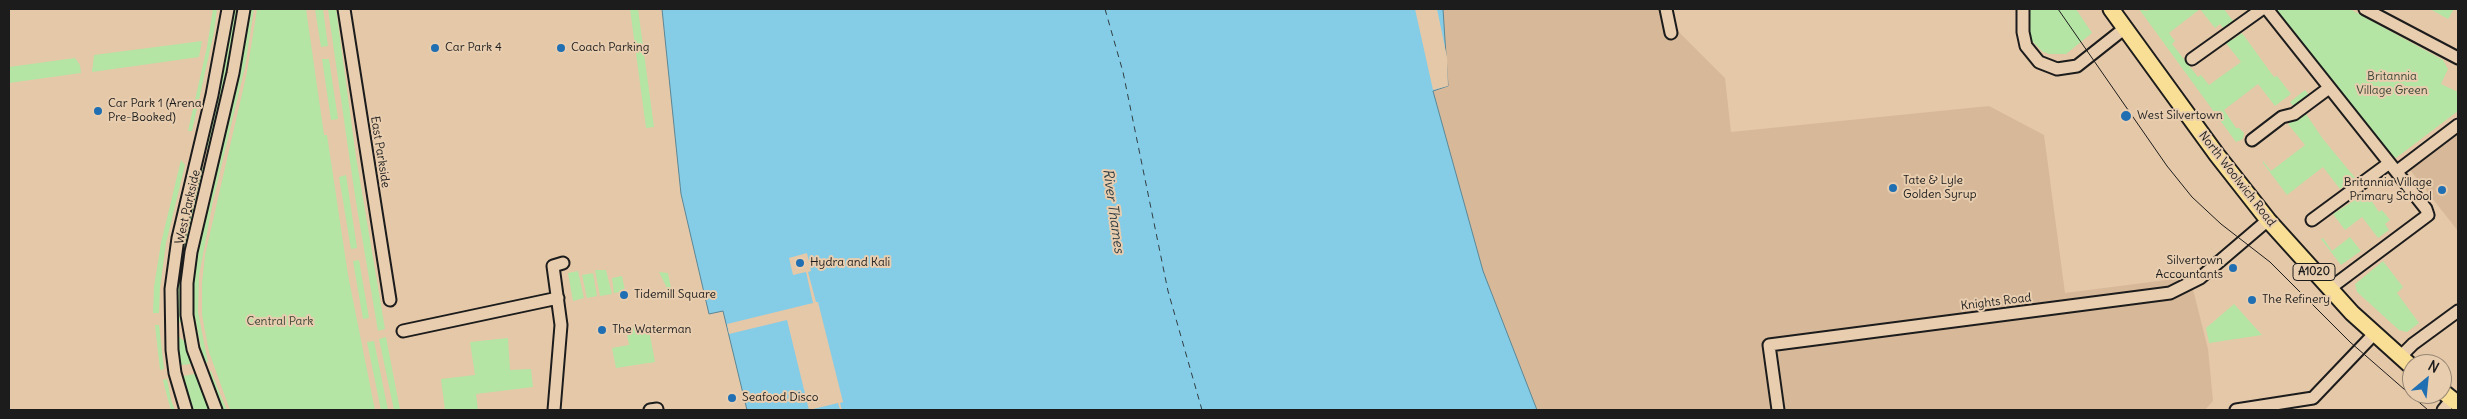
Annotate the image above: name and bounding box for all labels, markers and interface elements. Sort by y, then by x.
place label: Car Park 4 [445,41,502,55]
place label: Coach Parking [571,41,649,55]
marker: Car Park 4 [429,42,441,54]
marker: Coach Parking [555,42,567,54]
park label: Britannia Village Green [2356,70,2428,98]
place label: Car Park 1 (Arena Pre-Booked) [108,97,202,125]
marker: Car Park 1 (Arena Pre-Booked) [92,105,104,117]
marker: West Silvertown [2119,109,2133,123]
place label: West Silvertown [2137,109,2223,123]
street label: East Parkside [367,115,393,189]
street label: North Woolwich Road [2195,129,2279,229]
water label: River Thames [1099,168,1127,254]
street label: West Parkside [172,169,204,245]
place label: Tate & Lyle Golden Syrup [1903,174,1977,202]
place label: Britannia Village Primary School [2344,176,2432,204]
marker: Tate & Lyle Golden Syrup [1887,182,1899,194]
marker: Britannia Village Primary School [2436,184,2448,196]
place label: Silvertown Accountants [2155,254,2223,282]
place label: Hydra and Kali [810,256,890,270]
marker: Hydra and Kali [794,257,806,269]
marker: Silvertown Accountants [2227,262,2239,274]
road number: A1020 [2293,264,2335,280]
place label: Tidemill Square [634,288,716,302]
marker: Tidemill Square [618,289,630,301]
street label: Knights Road [1960,291,2032,313]
place label: The Refinery [2262,293,2330,307]
marker: The Refinery [2246,294,2258,306]
park label: Central Park [247,315,313,329]
place label: The Waterman [612,323,691,337]
marker: The Waterman [596,324,608,336]
north arrow [2402,354,2452,404]
text: N [2425,356,2442,377]
place label: Seafood Disco [742,391,819,405]
marker: Seafood Disco [726,392,738,404]

